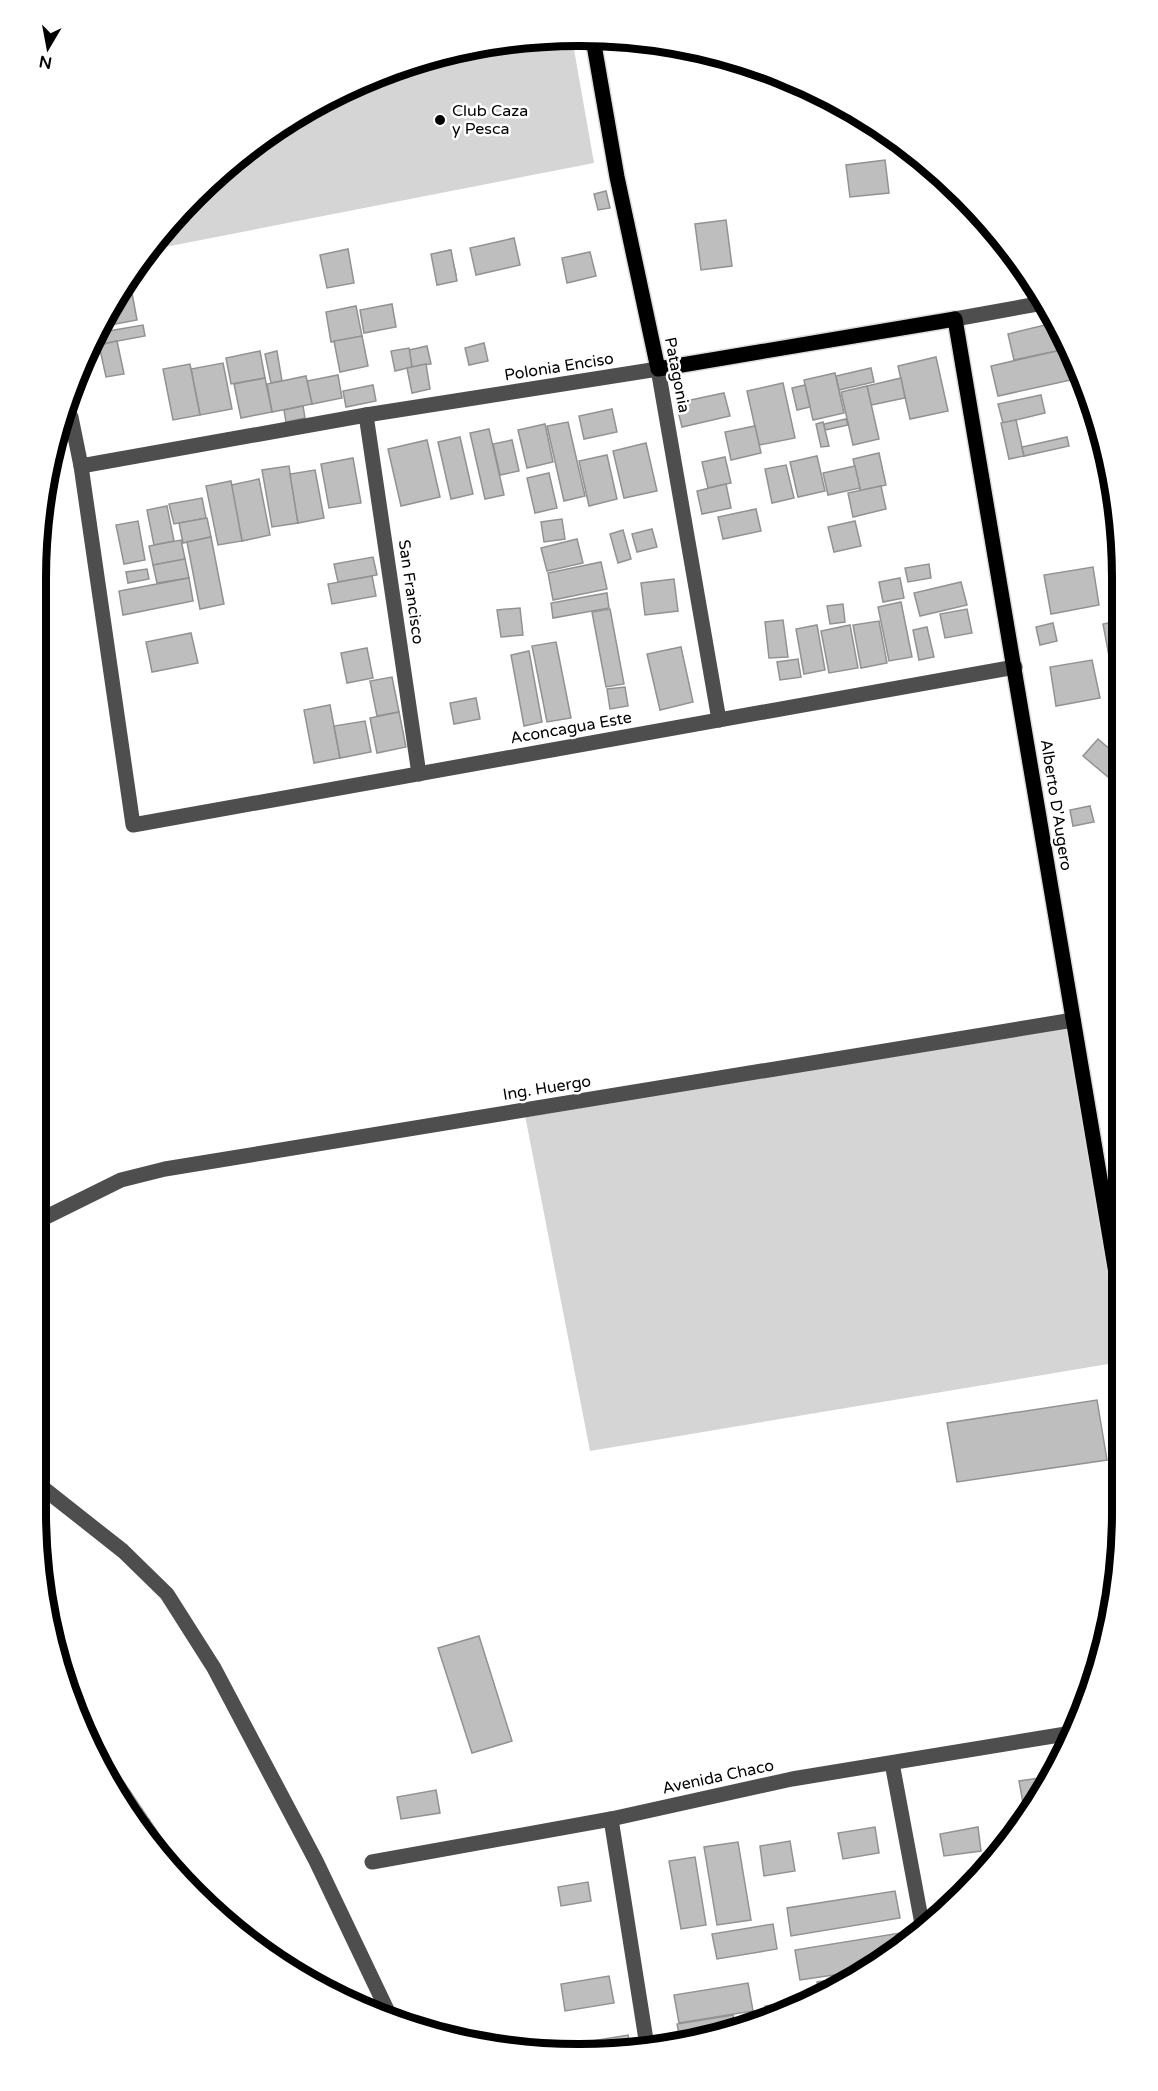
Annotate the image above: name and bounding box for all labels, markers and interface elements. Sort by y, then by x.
north arrow [18,18,78,78]
text: N [38,51,54,73]
place label: Club Caza y Pesca [452,101,528,139]
marker: Club Caza y Pesca [433,113,447,127]
street label: Patagonia [660,335,694,415]
street label: Polonia Enciso [503,348,615,386]
street label: San Francisco [394,538,428,646]
street label: Aconcagua Este [509,707,633,749]
street label: Alberto D'Augero [1036,738,1076,872]
street label: Ing. Huergo [502,1071,592,1105]
street label: Avenida Chaco [660,1755,776,1799]

